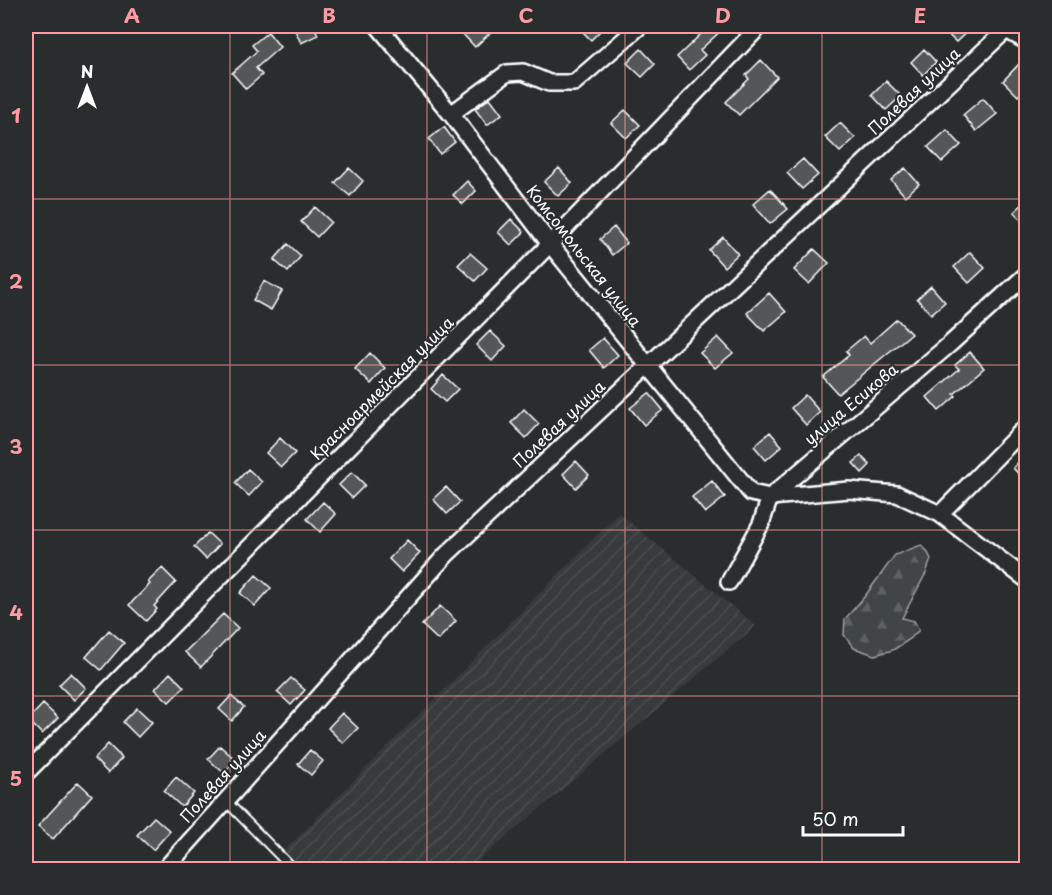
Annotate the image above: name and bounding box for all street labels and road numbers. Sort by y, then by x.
street label: Полевая улица [862,41,965,139]
street label: Комсомольская улица [522,179,648,331]
street label: Красноармейская улица [304,310,458,464]
street label: улица Есикова [798,357,903,450]
street label: Полевая улица [507,374,610,472]
street label: Полевая улица [174,723,271,827]

